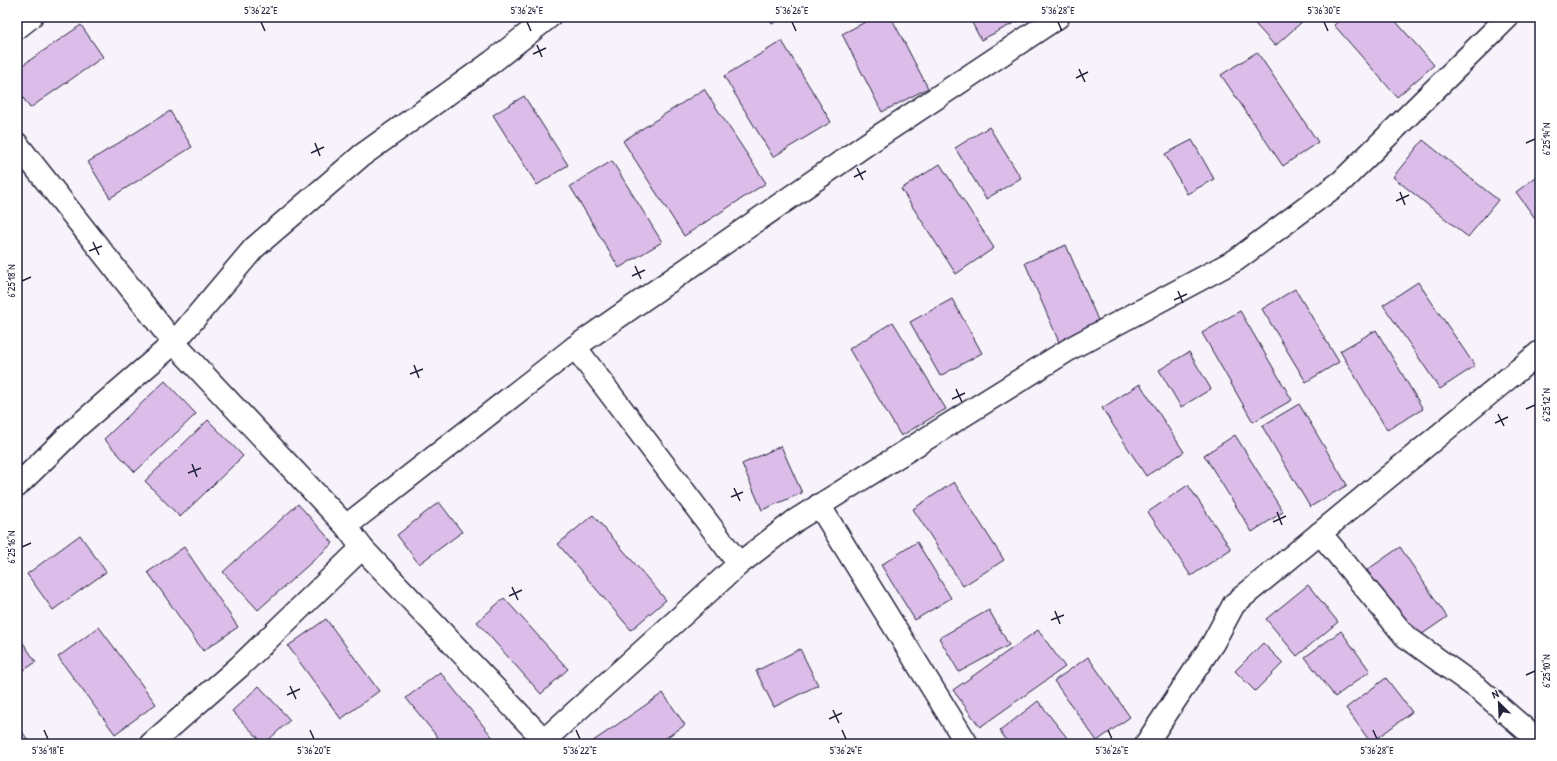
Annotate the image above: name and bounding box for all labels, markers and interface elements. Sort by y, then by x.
text: 5°36'22"E [244,4,278,17]
text: 5°36'24"E [511,4,544,17]
text: 5°36'26"E [776,4,809,17]
text: 5°36'28"E [1041,4,1075,17]
text: 5°36'30"E [1307,4,1341,17]
text: 6°25'14"N [1540,123,1553,155]
text: 6°25'18"N [5,264,18,298]
text: 6°25'12"N [1540,388,1553,422]
text: 6°25'16"N [5,531,18,563]
text: 6°25'10"N [1540,654,1553,688]
north arrow [1479,683,1519,723]
text: N [1489,686,1501,701]
text: 5°36'18"E [32,744,65,757]
text: 5°36'20"E [297,744,331,757]
text: 5°36'22"E [563,744,597,757]
text: 5°36'24"E [830,744,863,757]
text: 5°36'26"E [1096,744,1129,757]
text: 5°36'28"E [1360,744,1394,757]

